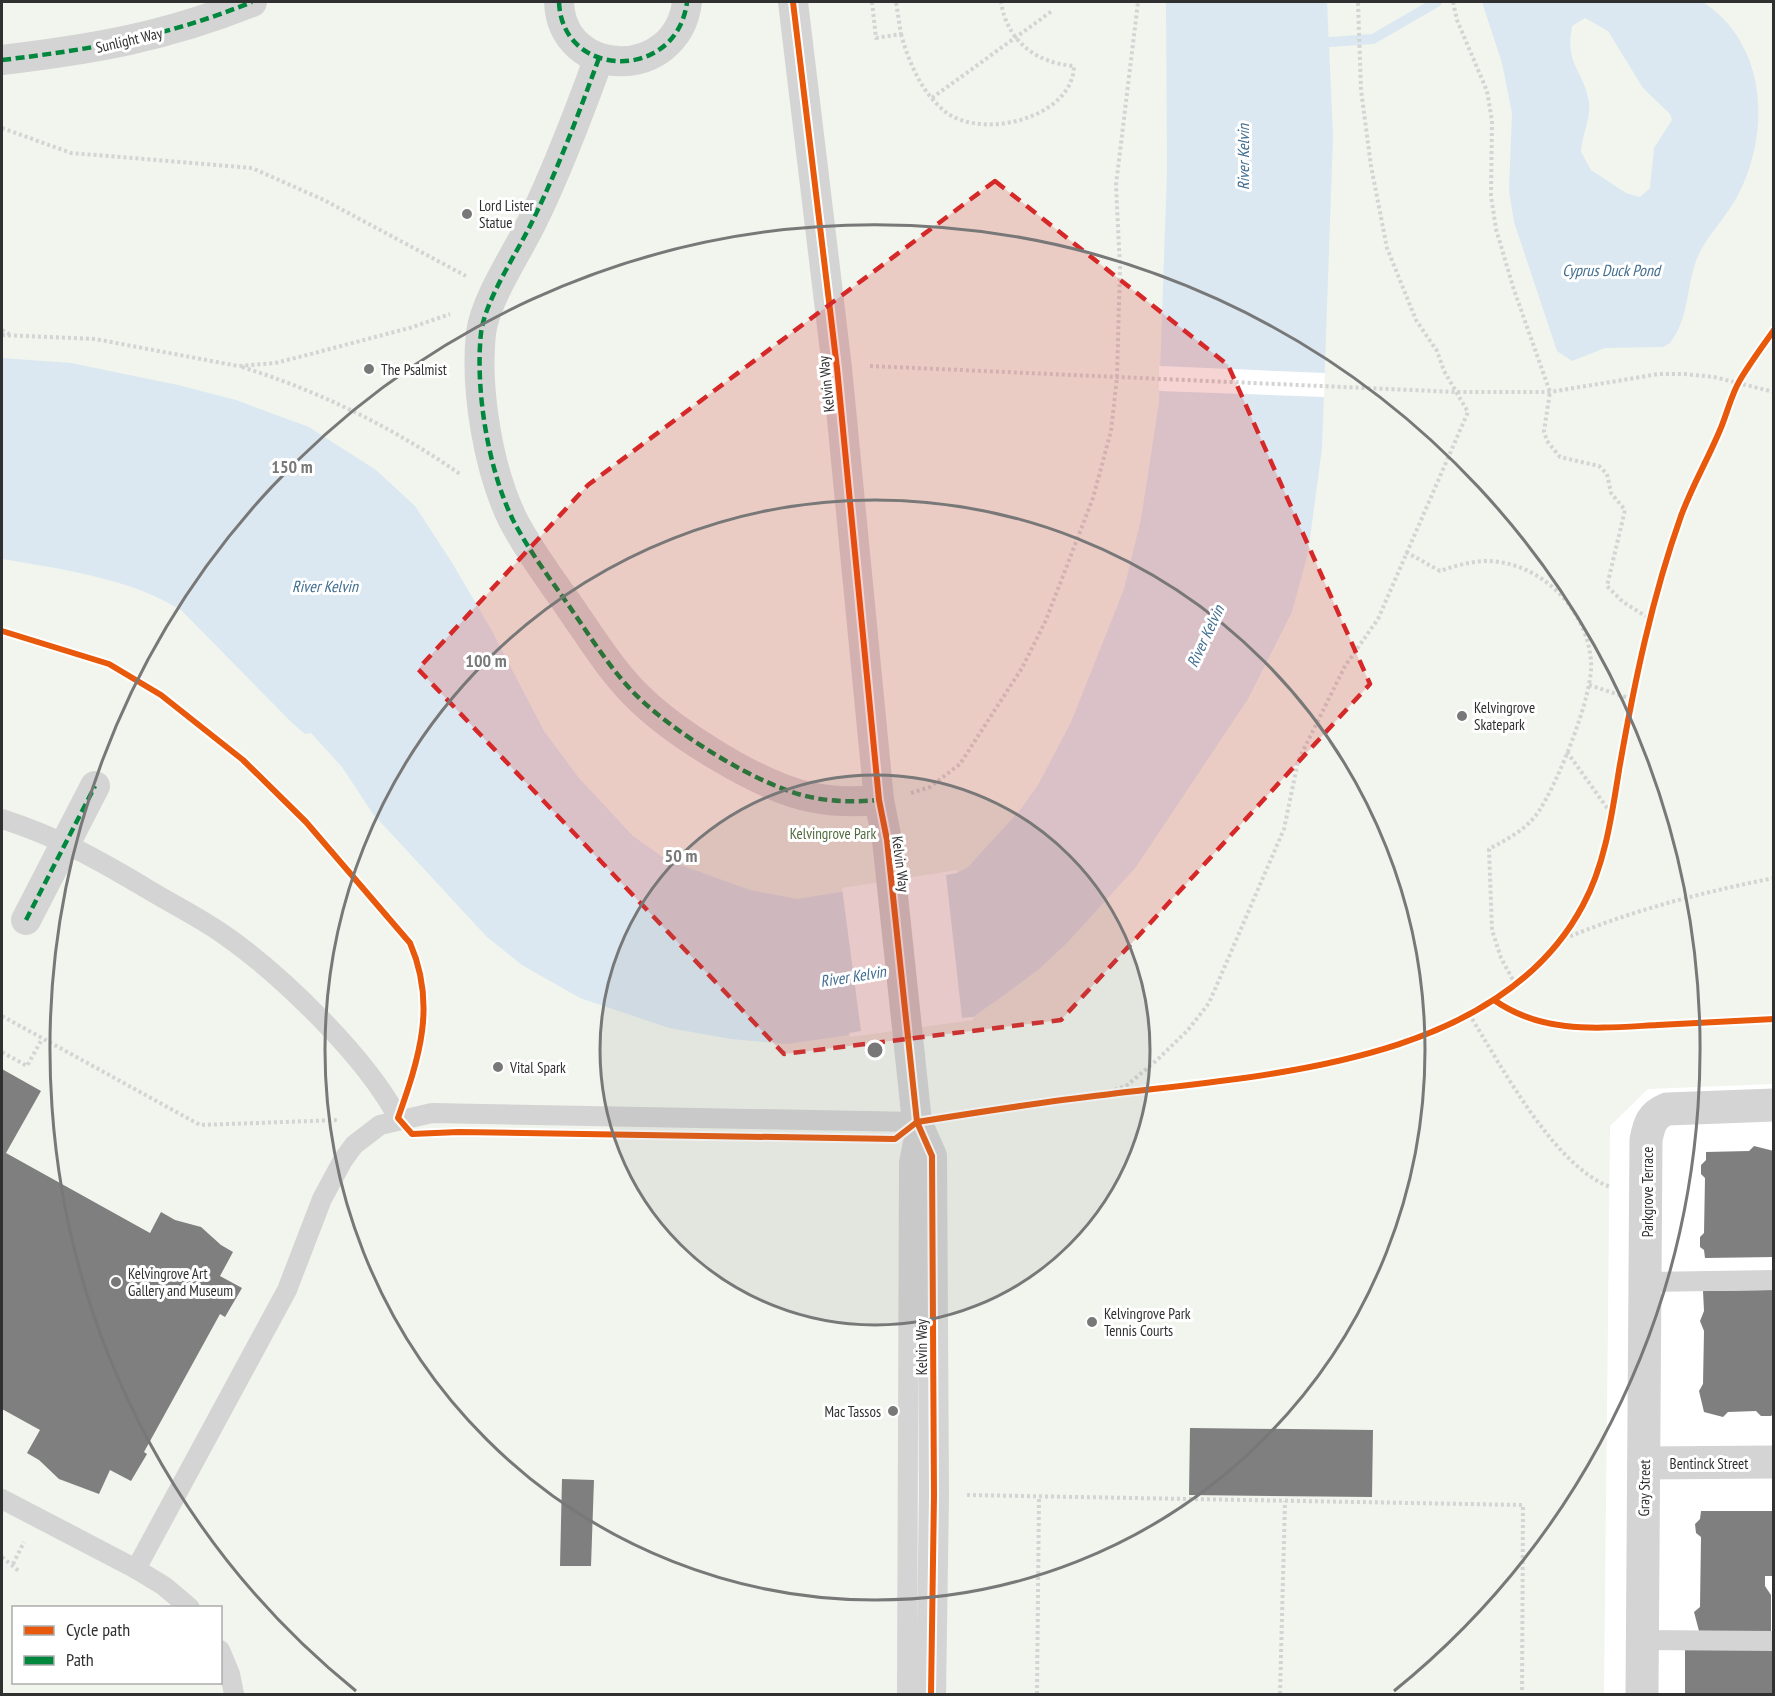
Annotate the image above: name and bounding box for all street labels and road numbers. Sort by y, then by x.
street label: Sunlight Way [94,23,164,57]
street label: Kelvin Way [814,355,838,413]
street label: Kelvin Way [888,835,914,893]
street label: Parkgrove Terrace [1638,1147,1657,1237]
street label: Kelvin Way [912,1318,931,1375]
street label: Bentinck Street [1670,1454,1748,1473]
street label: Gray Street [1634,1459,1654,1517]

